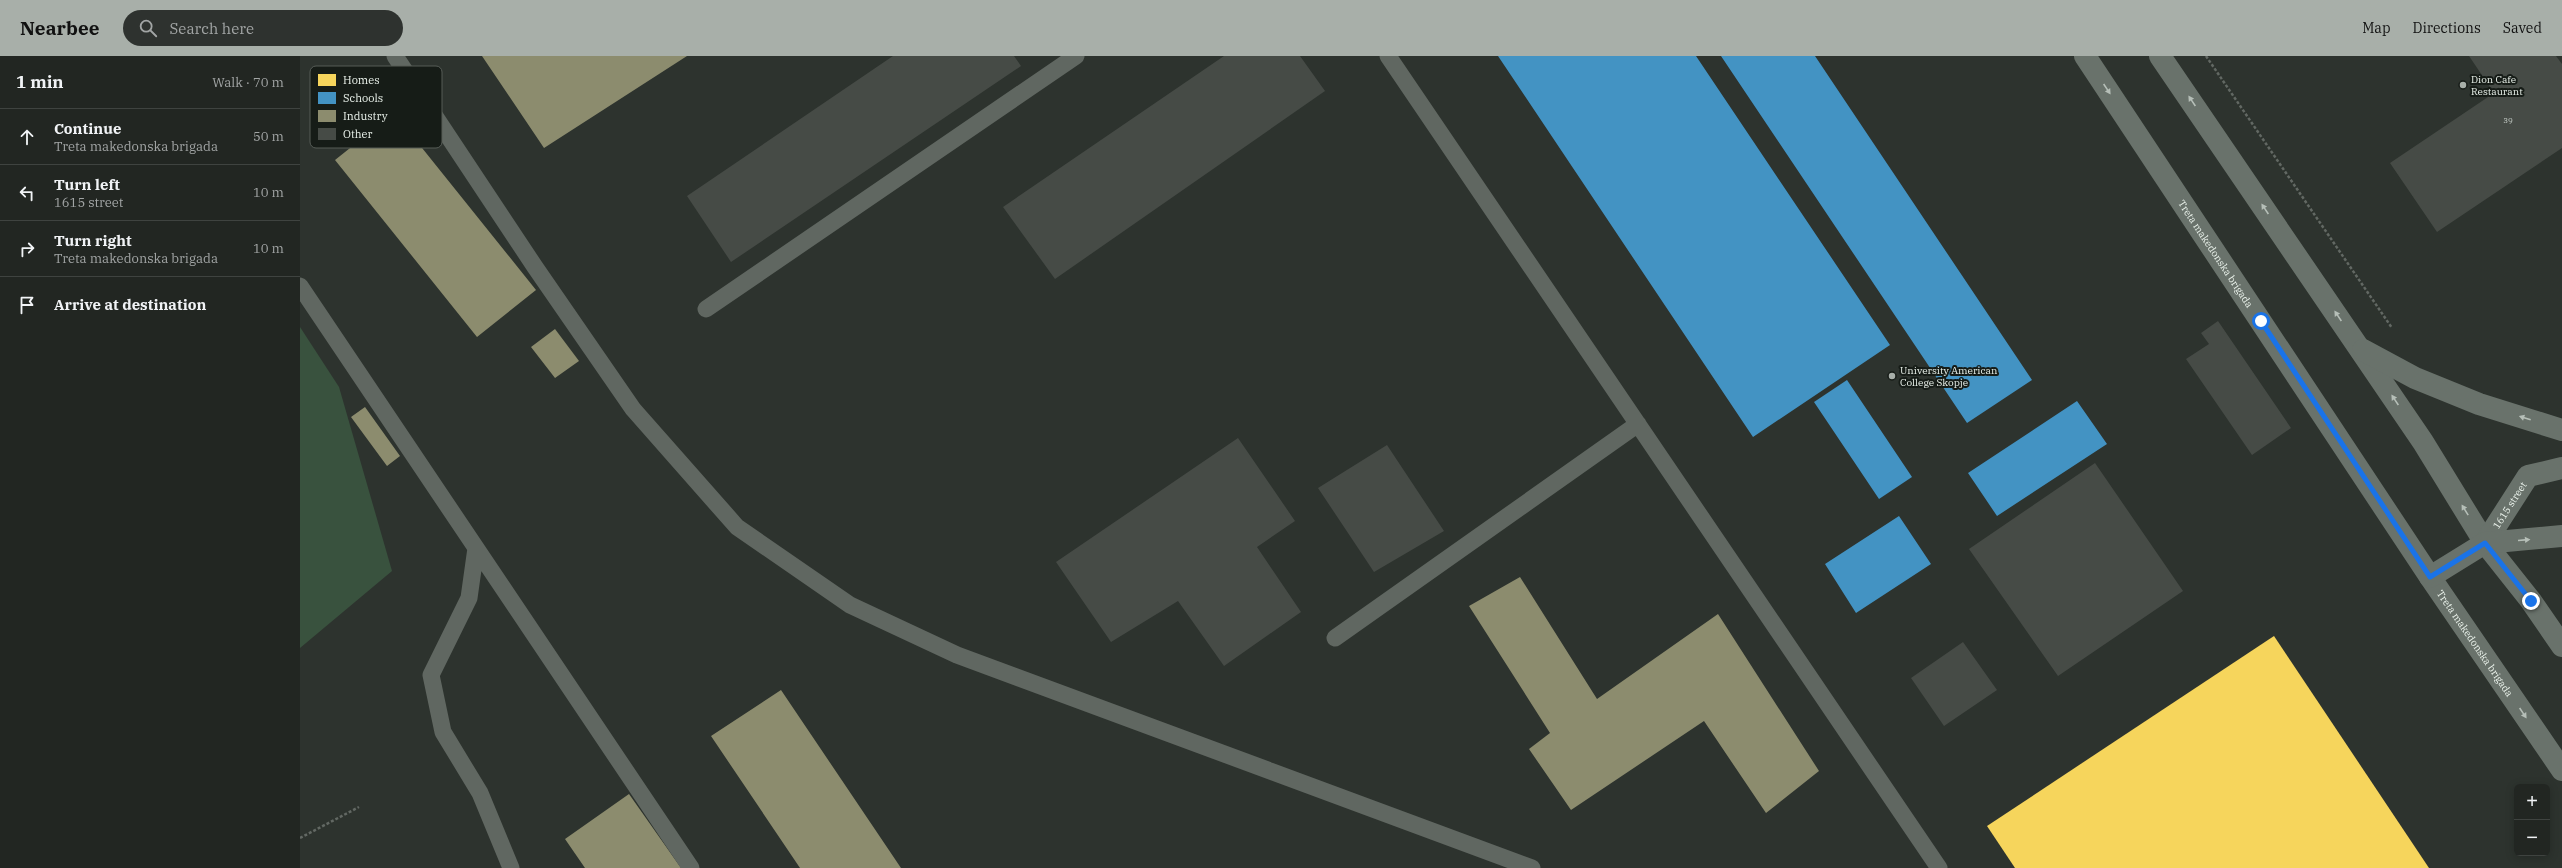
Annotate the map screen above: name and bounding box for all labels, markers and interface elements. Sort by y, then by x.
search box [123,10,403,46]
text: Nearbee [20,16,99,40]
icon: search [137,17,159,39]
text: Search here [169,19,254,38]
text: Map [2362,19,2391,37]
text: Directions [2413,19,2481,37]
text: Saved [2503,19,2542,37]
legend [310,66,442,148]
text: 1 min [16,71,64,93]
text: Homes [343,73,380,87]
place label: Dion Cafe Restaurant [2471,73,2523,98]
text: Walk · 70 m [212,74,284,91]
marker: Dion Cafe Restaurant [2458,80,2468,90]
one-way arrow [2103,83,2110,94]
text: Schools [343,91,383,105]
one-way arrow [2188,96,2195,107]
text: Industry [343,109,388,123]
house number: 39 [2503,115,2513,125]
text: Continue [54,119,121,138]
icon: ahead [16,126,38,148]
text: Other [343,127,373,141]
text: 50 m [253,128,284,145]
text: Treta makedonska brigada [54,138,218,155]
text: Turn left [54,175,120,194]
icon: left [16,182,38,204]
text: 10 m [253,184,284,201]
text: 1615 street [54,194,123,211]
street label: Treta makedonska brigada [2175,198,2256,311]
one-way arrow [2261,203,2269,214]
text: Turn right [54,231,132,250]
icon: right [16,238,38,260]
text: 10 m [253,240,284,257]
text: Treta makedonska brigada [54,250,218,267]
icon: arrive [16,294,38,316]
text: Arrive at destination [54,295,206,314]
one-way arrow [2334,311,2342,321]
route start [2252,312,2270,330]
place label: University American College Skopje [1900,364,1998,389]
marker: University American College Skopje [1887,371,1897,381]
one-way arrow [2391,395,2399,405]
one-way arrow [2518,415,2530,421]
street label: 1615 street [2490,479,2530,531]
one-way arrow [2461,505,2469,515]
one-way arrow [2518,536,2530,543]
street label: Treta makedonska brigada [2434,588,2516,700]
route end [2522,592,2540,610]
one-way arrow [2519,708,2527,718]
map controls [2514,784,2550,856]
button: + [2514,784,2550,820]
button: − [2514,820,2550,856]

